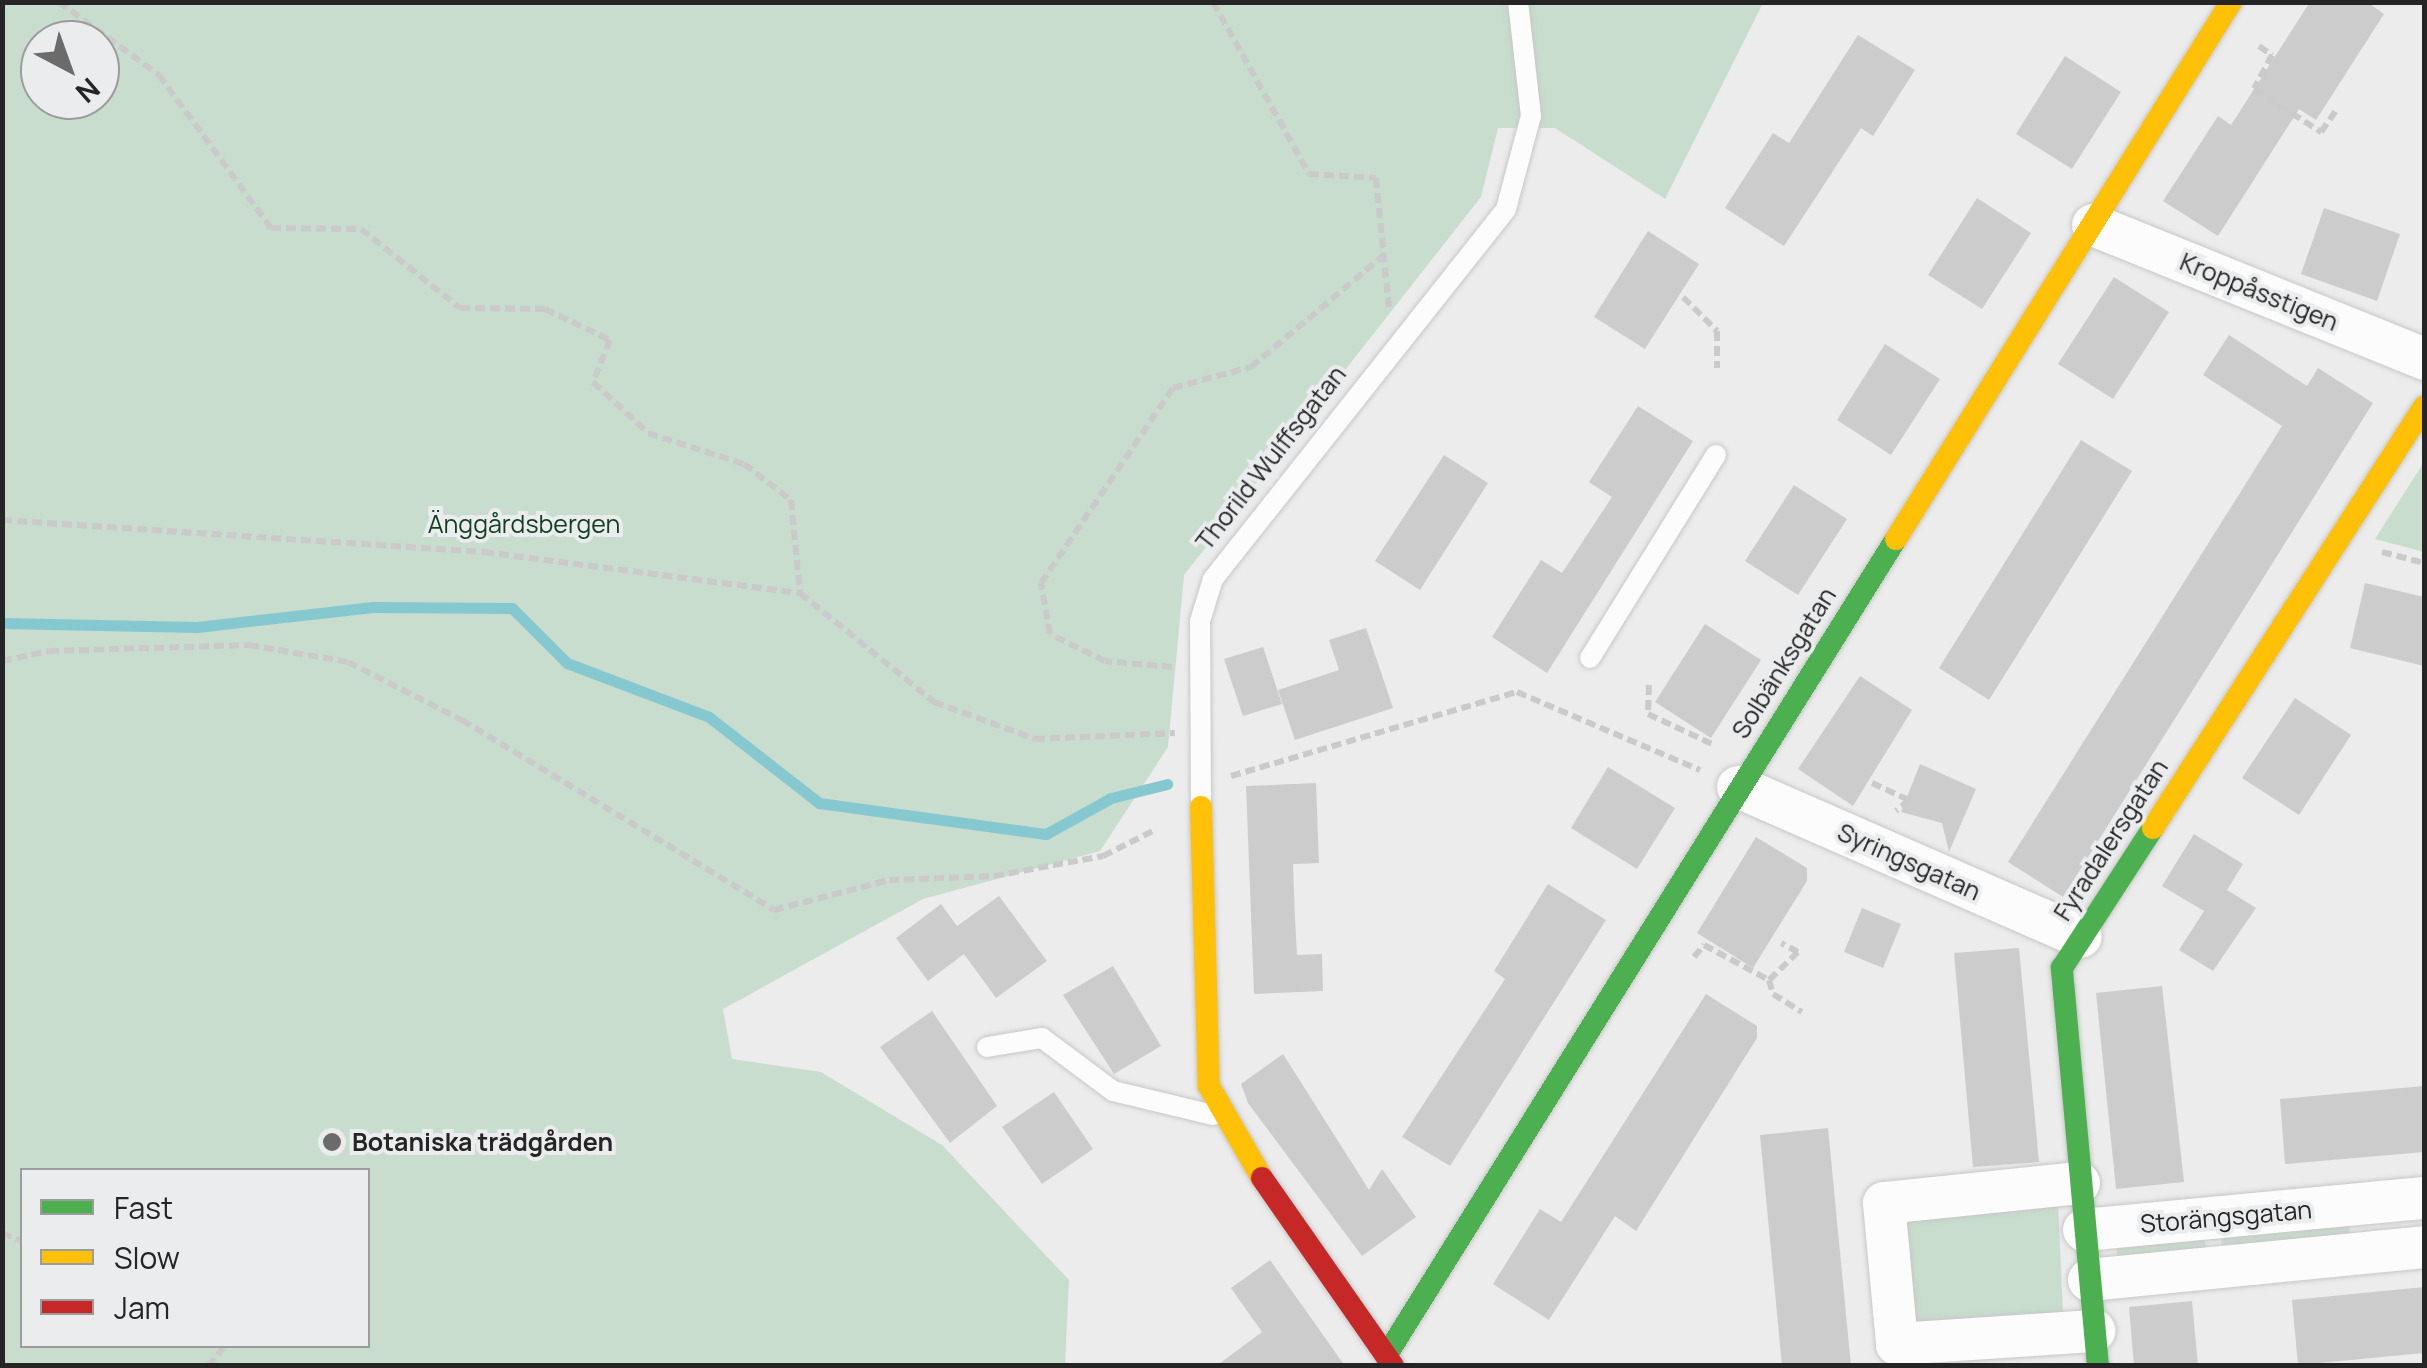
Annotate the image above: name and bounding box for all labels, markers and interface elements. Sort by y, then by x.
north arrow [20,20,120,120]
text: N [68,70,108,112]
street label: Kroppåsstigen [2176,247,2342,337]
street label: Thorild Wulffsgatan [1190,360,1352,556]
park label: Änggårdsbergen [428,509,620,539]
street label: Solbänksgatan [1726,582,1842,744]
street label: Fyradalersgatan [2048,754,2174,926]
street label: Syringsgatan [1833,817,1985,907]
place label: Botaniska trädgården [352,1127,613,1157]
marker: Botaniska trädgården [321,1131,343,1153]
legend [20,1168,370,1348]
text: Fast [114,1187,173,1228]
street label: Storängsgatan [2139,1195,2313,1239]
text: Slow [114,1237,180,1278]
text: Jam [114,1287,170,1328]

